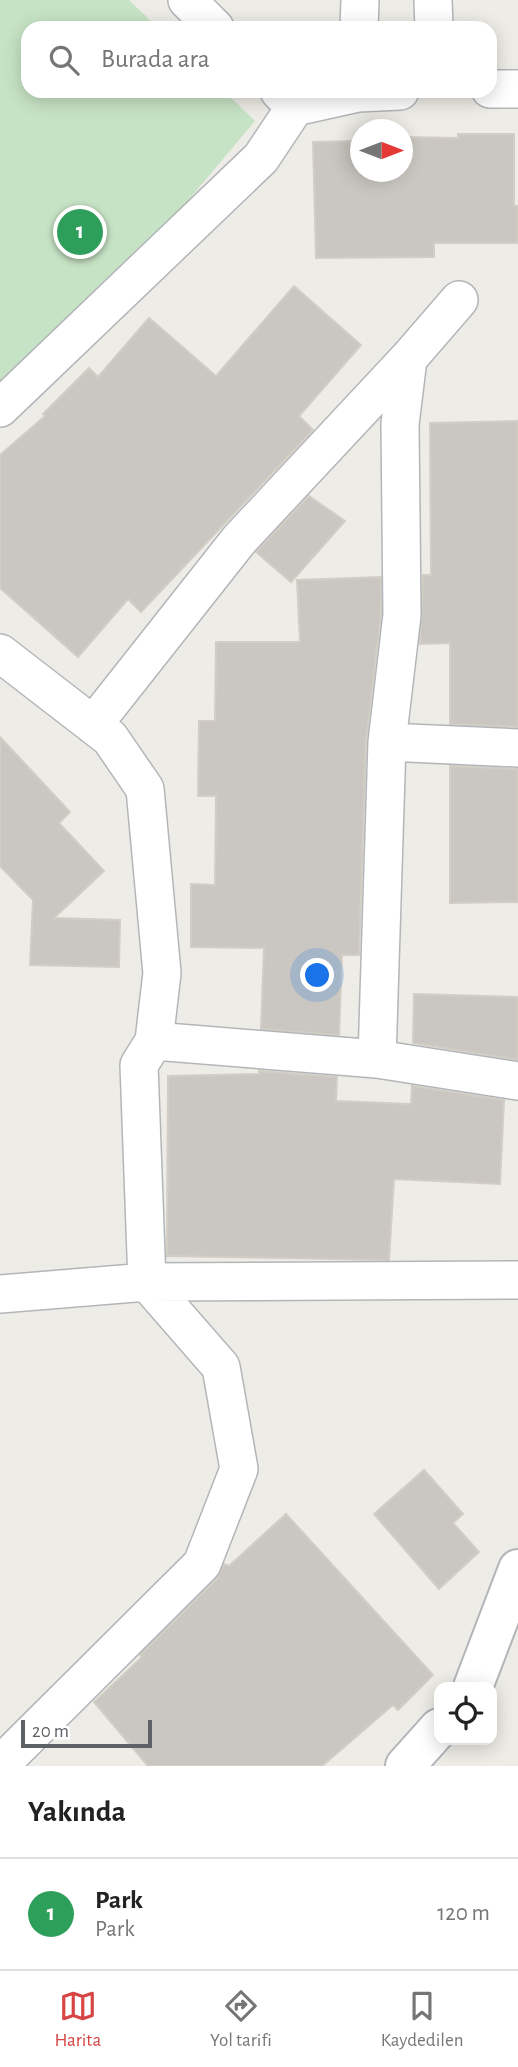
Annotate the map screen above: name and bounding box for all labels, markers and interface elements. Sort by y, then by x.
search box [21,21,497,98]
icon: search [45,41,83,79]
text: Burada ara [101,46,210,72]
north arrow [350,119,413,182]
pin: 1 [57,206,103,258]
your location [300,958,334,992]
map controls [434,1682,497,1745]
button: locate [434,1682,497,1745]
scale bar [21,1717,152,1749]
text: 20 m [32,1722,69,1741]
text: Yakında [28,1797,126,1827]
text: Park [95,1887,143,1913]
text: 1 [47,1902,55,1925]
text: 120 m [437,1902,490,1925]
text: Park [95,1918,135,1941]
tab: Harita [54,1987,101,2052]
tab: Yol tarifi [210,1987,272,2052]
tab: Kaydedilen [381,1987,464,2052]

